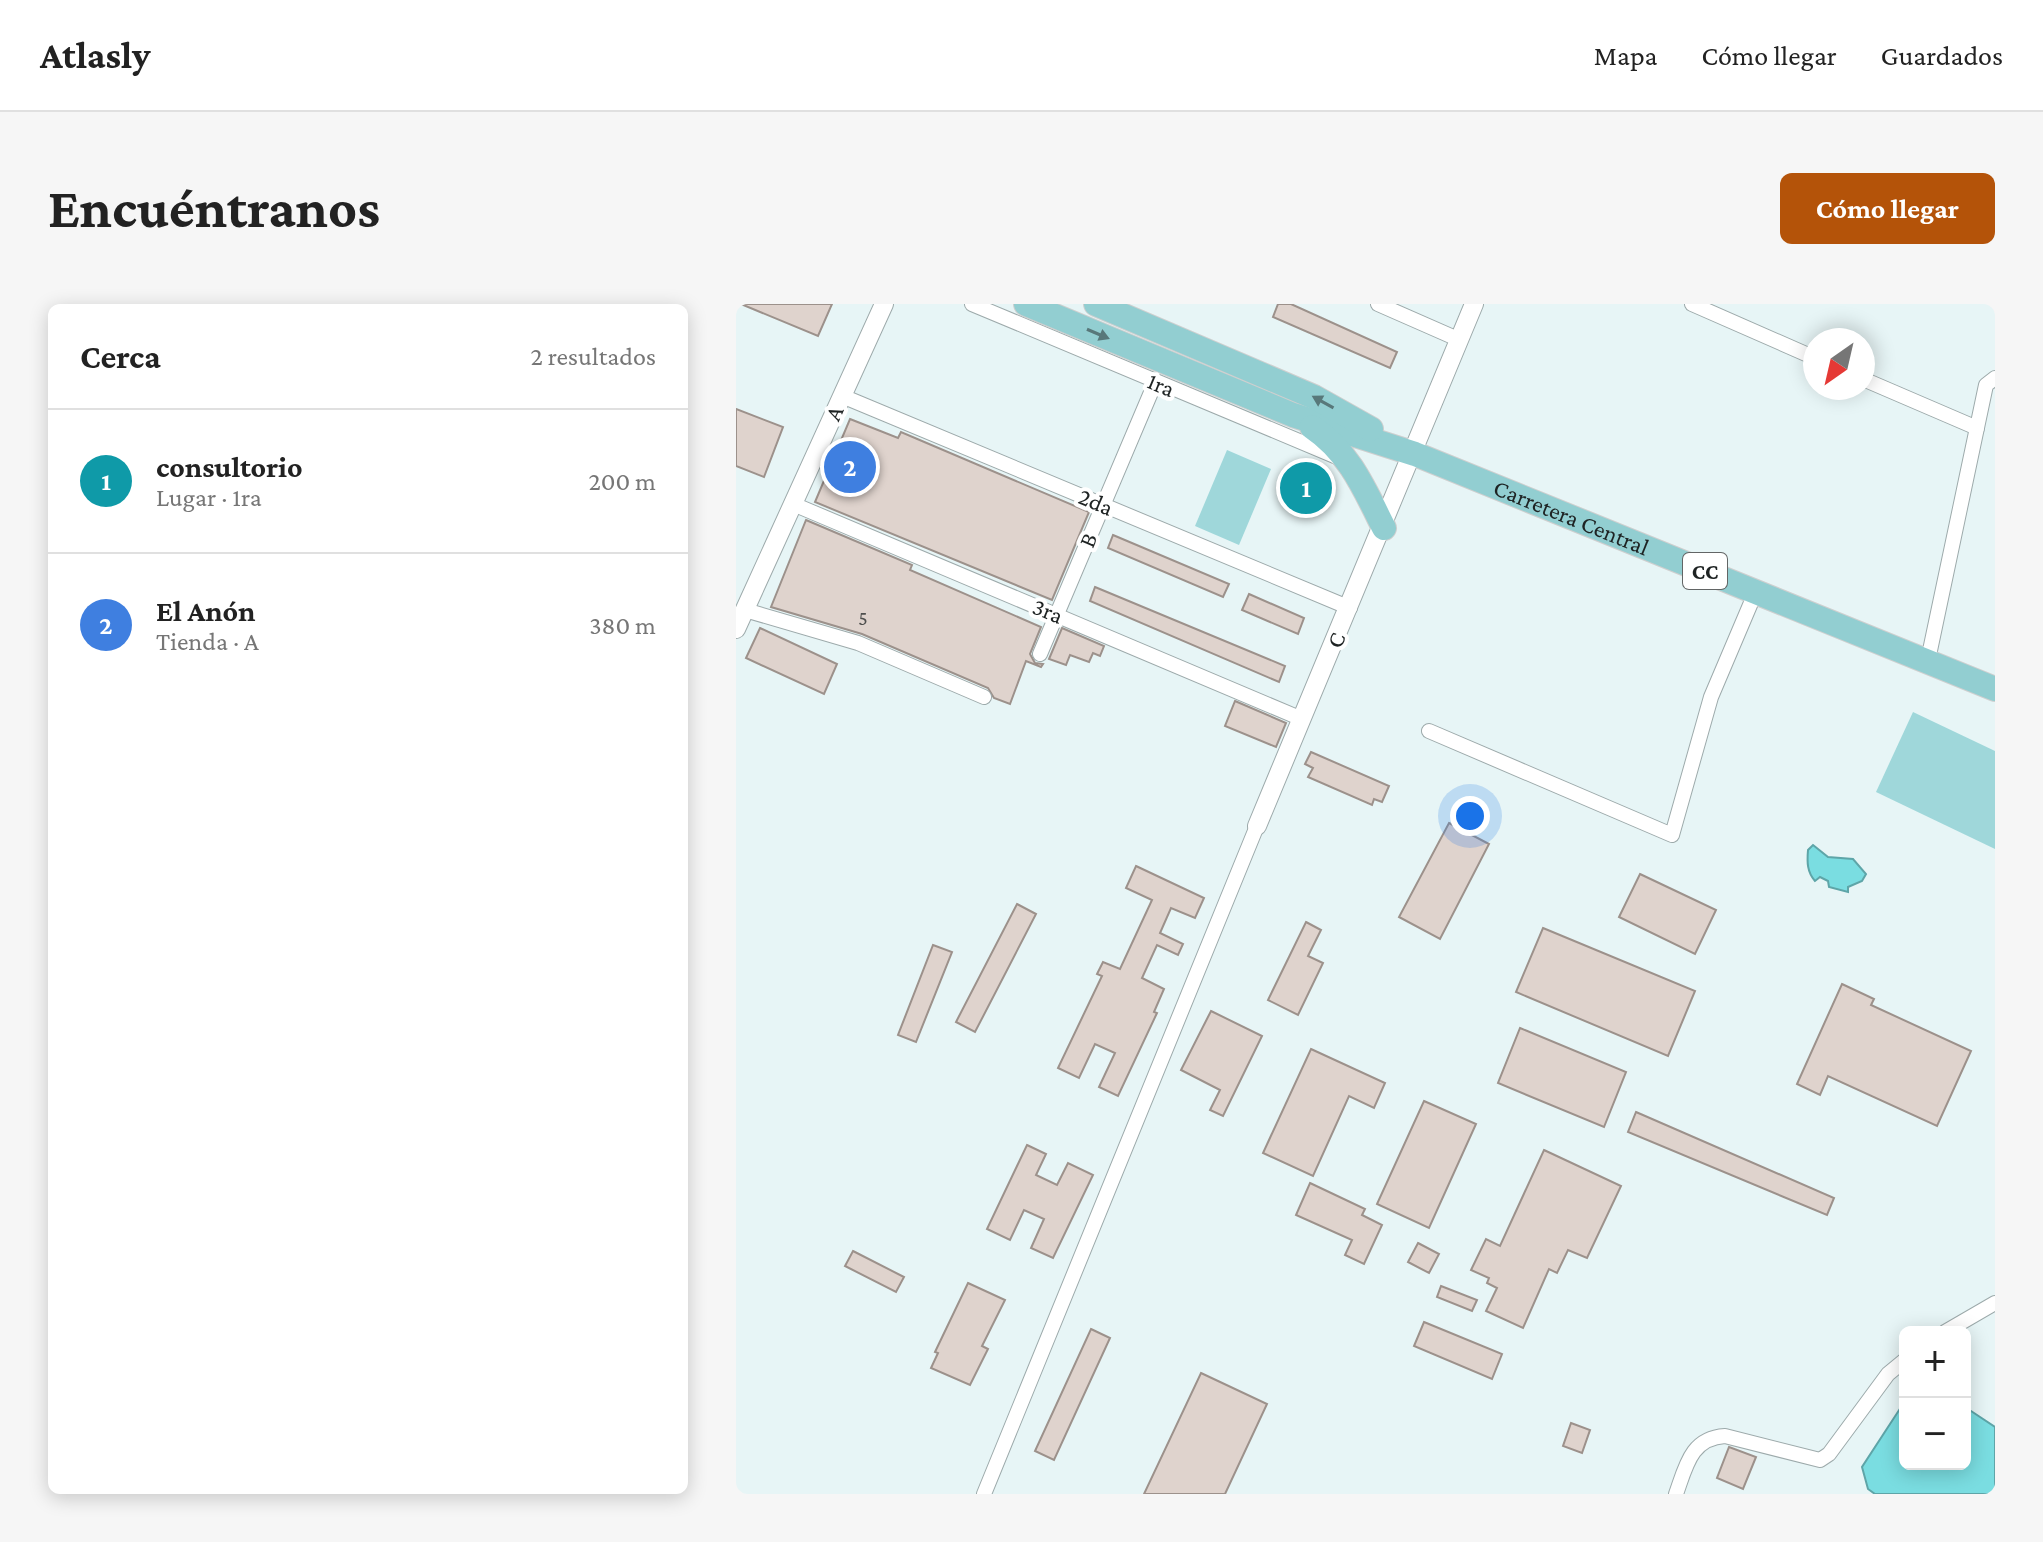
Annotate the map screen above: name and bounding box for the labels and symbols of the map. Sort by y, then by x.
one-way arrow [1086,328,1110,341]
north arrow [1803,328,1875,400]
street label: 1ra [1143,367,1179,402]
one-way arrow [1311,395,1334,408]
street label: A [818,401,849,425]
pin: 2 [824,437,876,497]
pin: 1 [1280,458,1332,518]
street label: Carretera Central [1490,473,1653,560]
street label: 2da [1075,482,1118,521]
street label: B [1073,528,1103,551]
road number: CC [1683,553,1727,589]
street label: 3ra [1029,592,1068,629]
house number: 5 [858,607,868,629]
street label: C [1320,628,1351,652]
your location [1450,796,1490,836]

